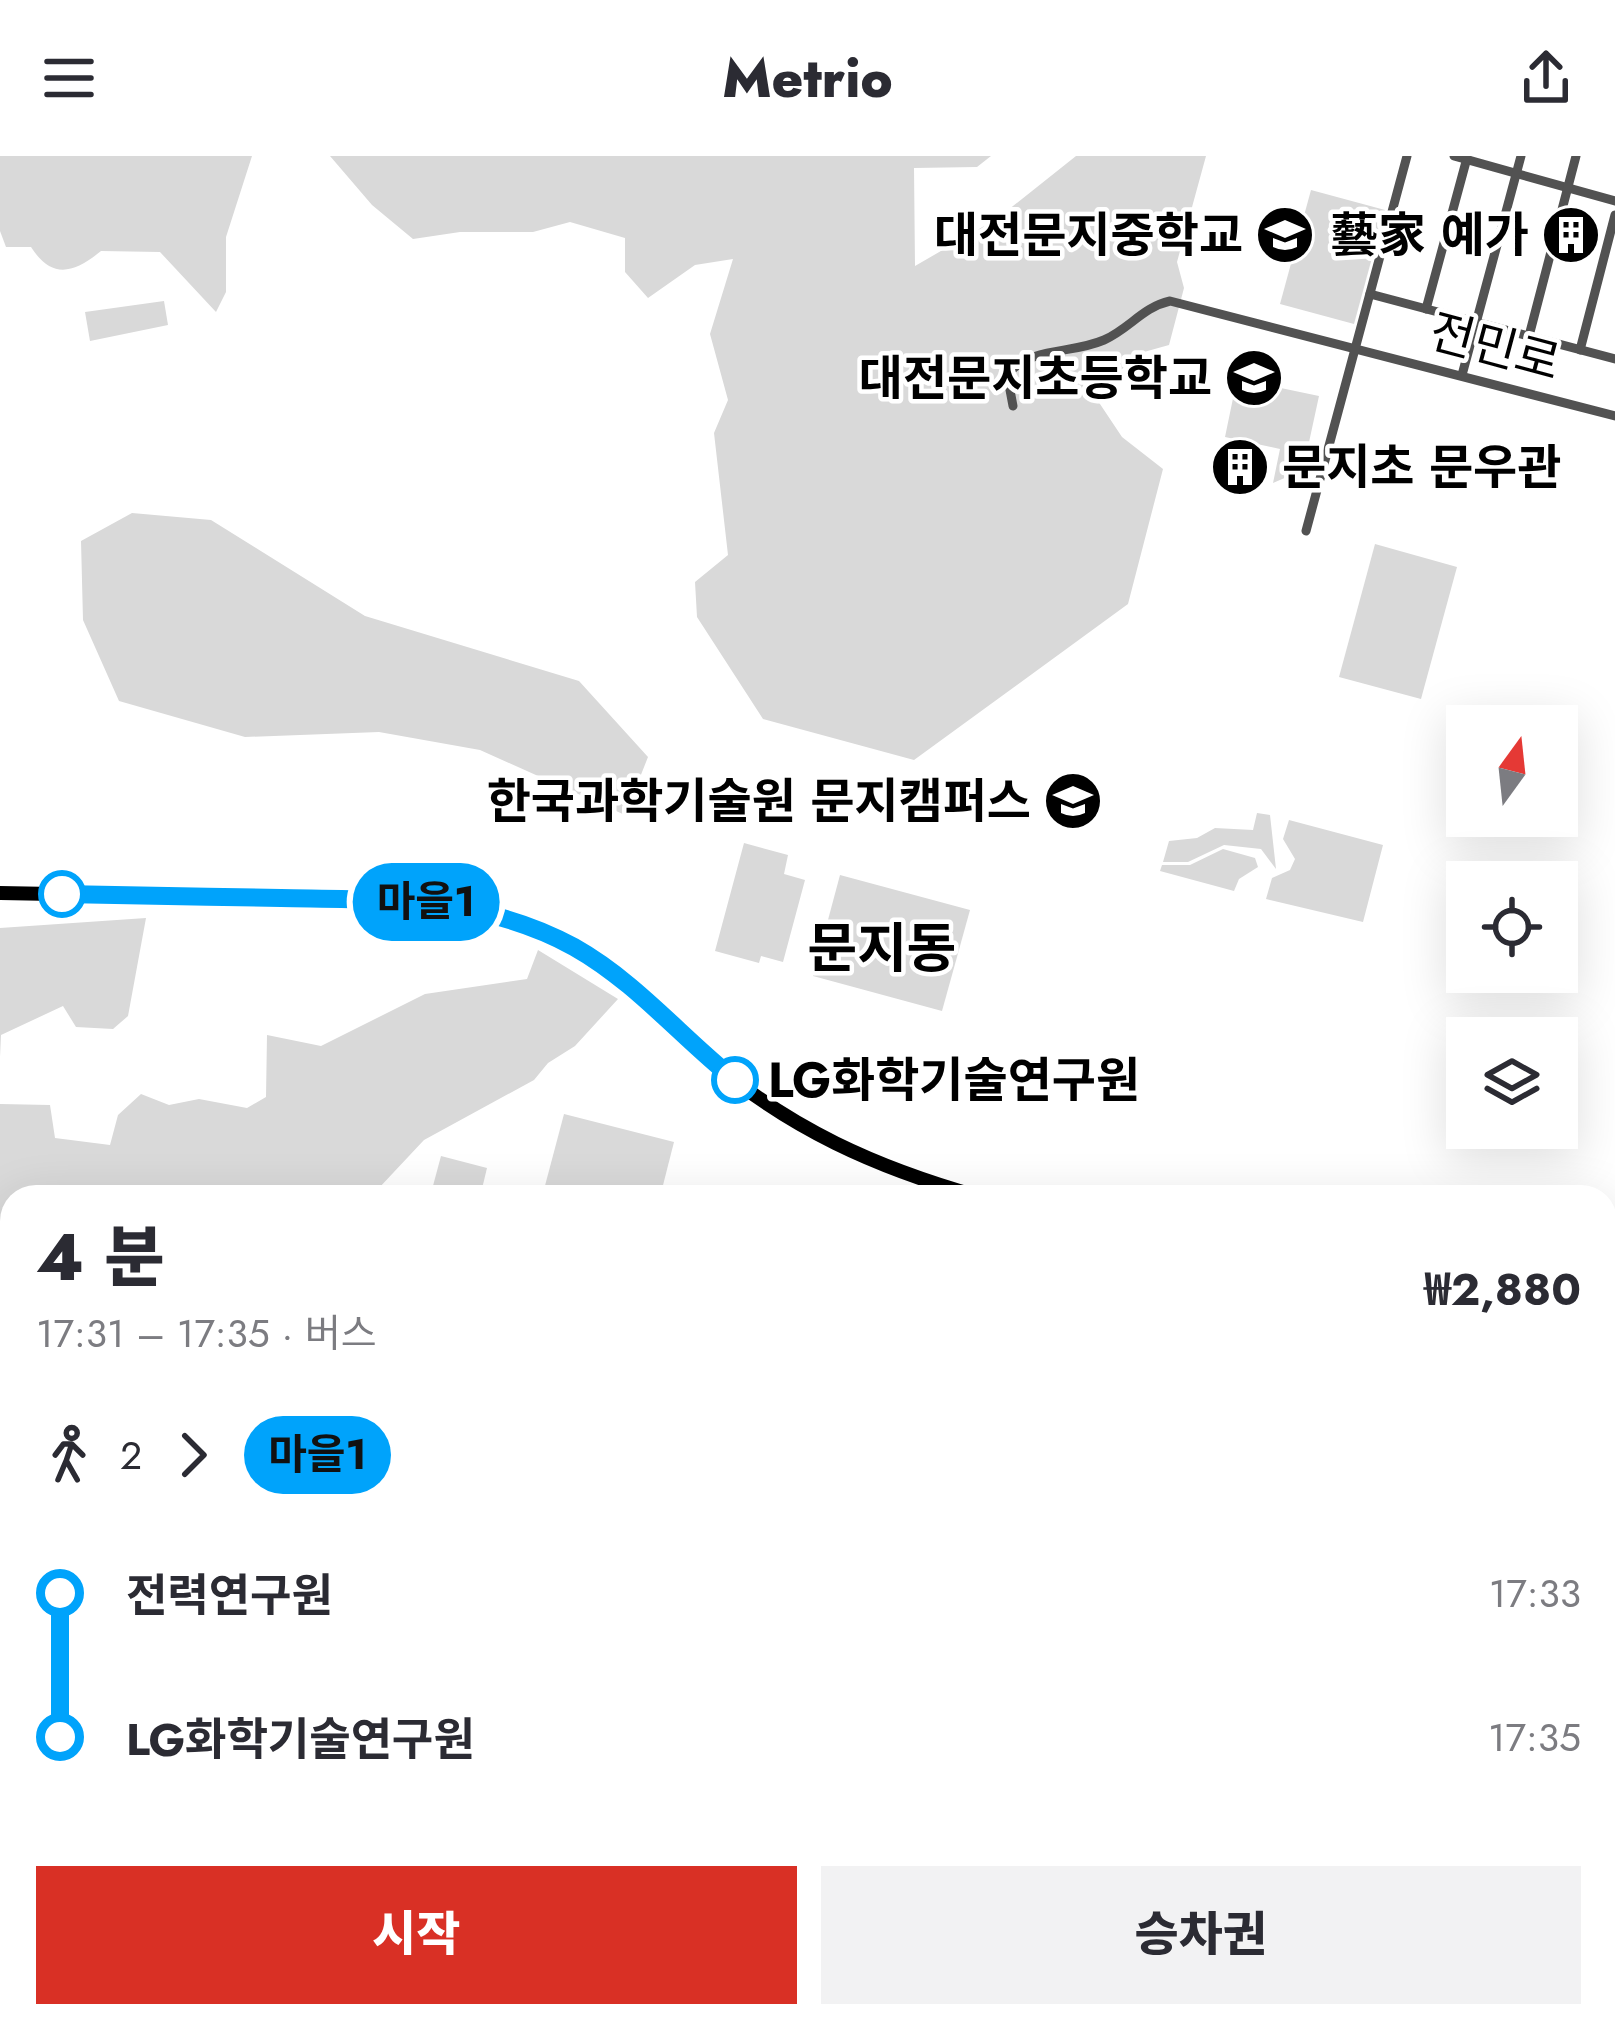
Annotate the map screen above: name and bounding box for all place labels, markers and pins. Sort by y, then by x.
place label: 대전문지중학교 [934,201,1243,270]
place label: 藝家 예가 [1330,201,1529,270]
school or university icon: 대전문지중학교 [1254,204,1316,266]
building icon: 藝家 예가 [1540,204,1602,266]
place label: 대전문지초등학교 [859,344,1212,413]
school or university icon: 대전문지초등학교 [1223,347,1285,409]
place label: 문지초 문우관 [1282,433,1561,502]
building icon: 문지초 문우관 [1209,436,1271,498]
place label: 한국과학기술원 문지캠퍼스 [487,767,1031,836]
school or university icon: 한국과학기술원 문지캠퍼스 [1042,770,1104,832]
unlabelled marker [40,872,84,916]
place label: LG화학기술연구원 [768,1046,1140,1115]
marker: LG화학기술연구원 [713,1058,757,1102]

